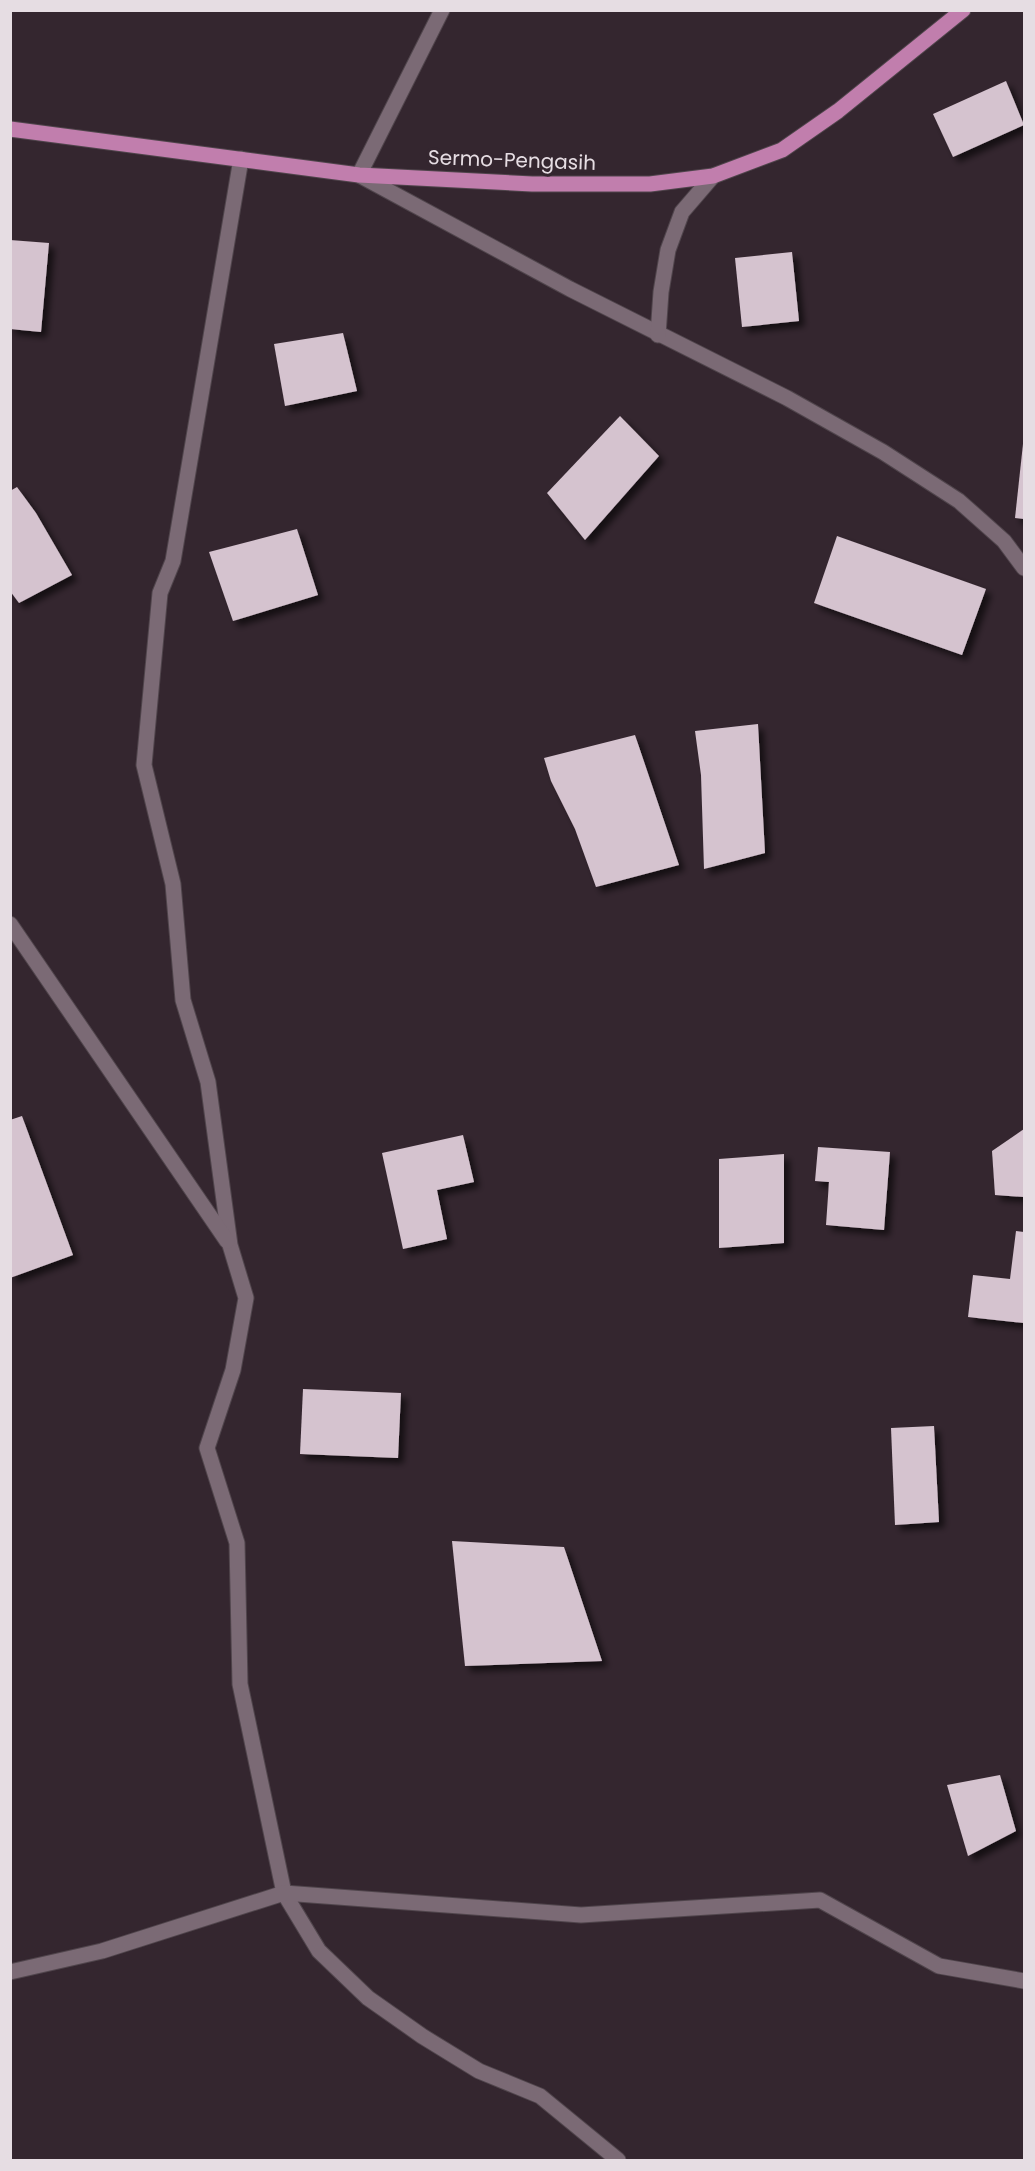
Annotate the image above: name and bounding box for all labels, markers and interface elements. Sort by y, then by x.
street label: Sermo-Pengasih [428,143,596,177]

